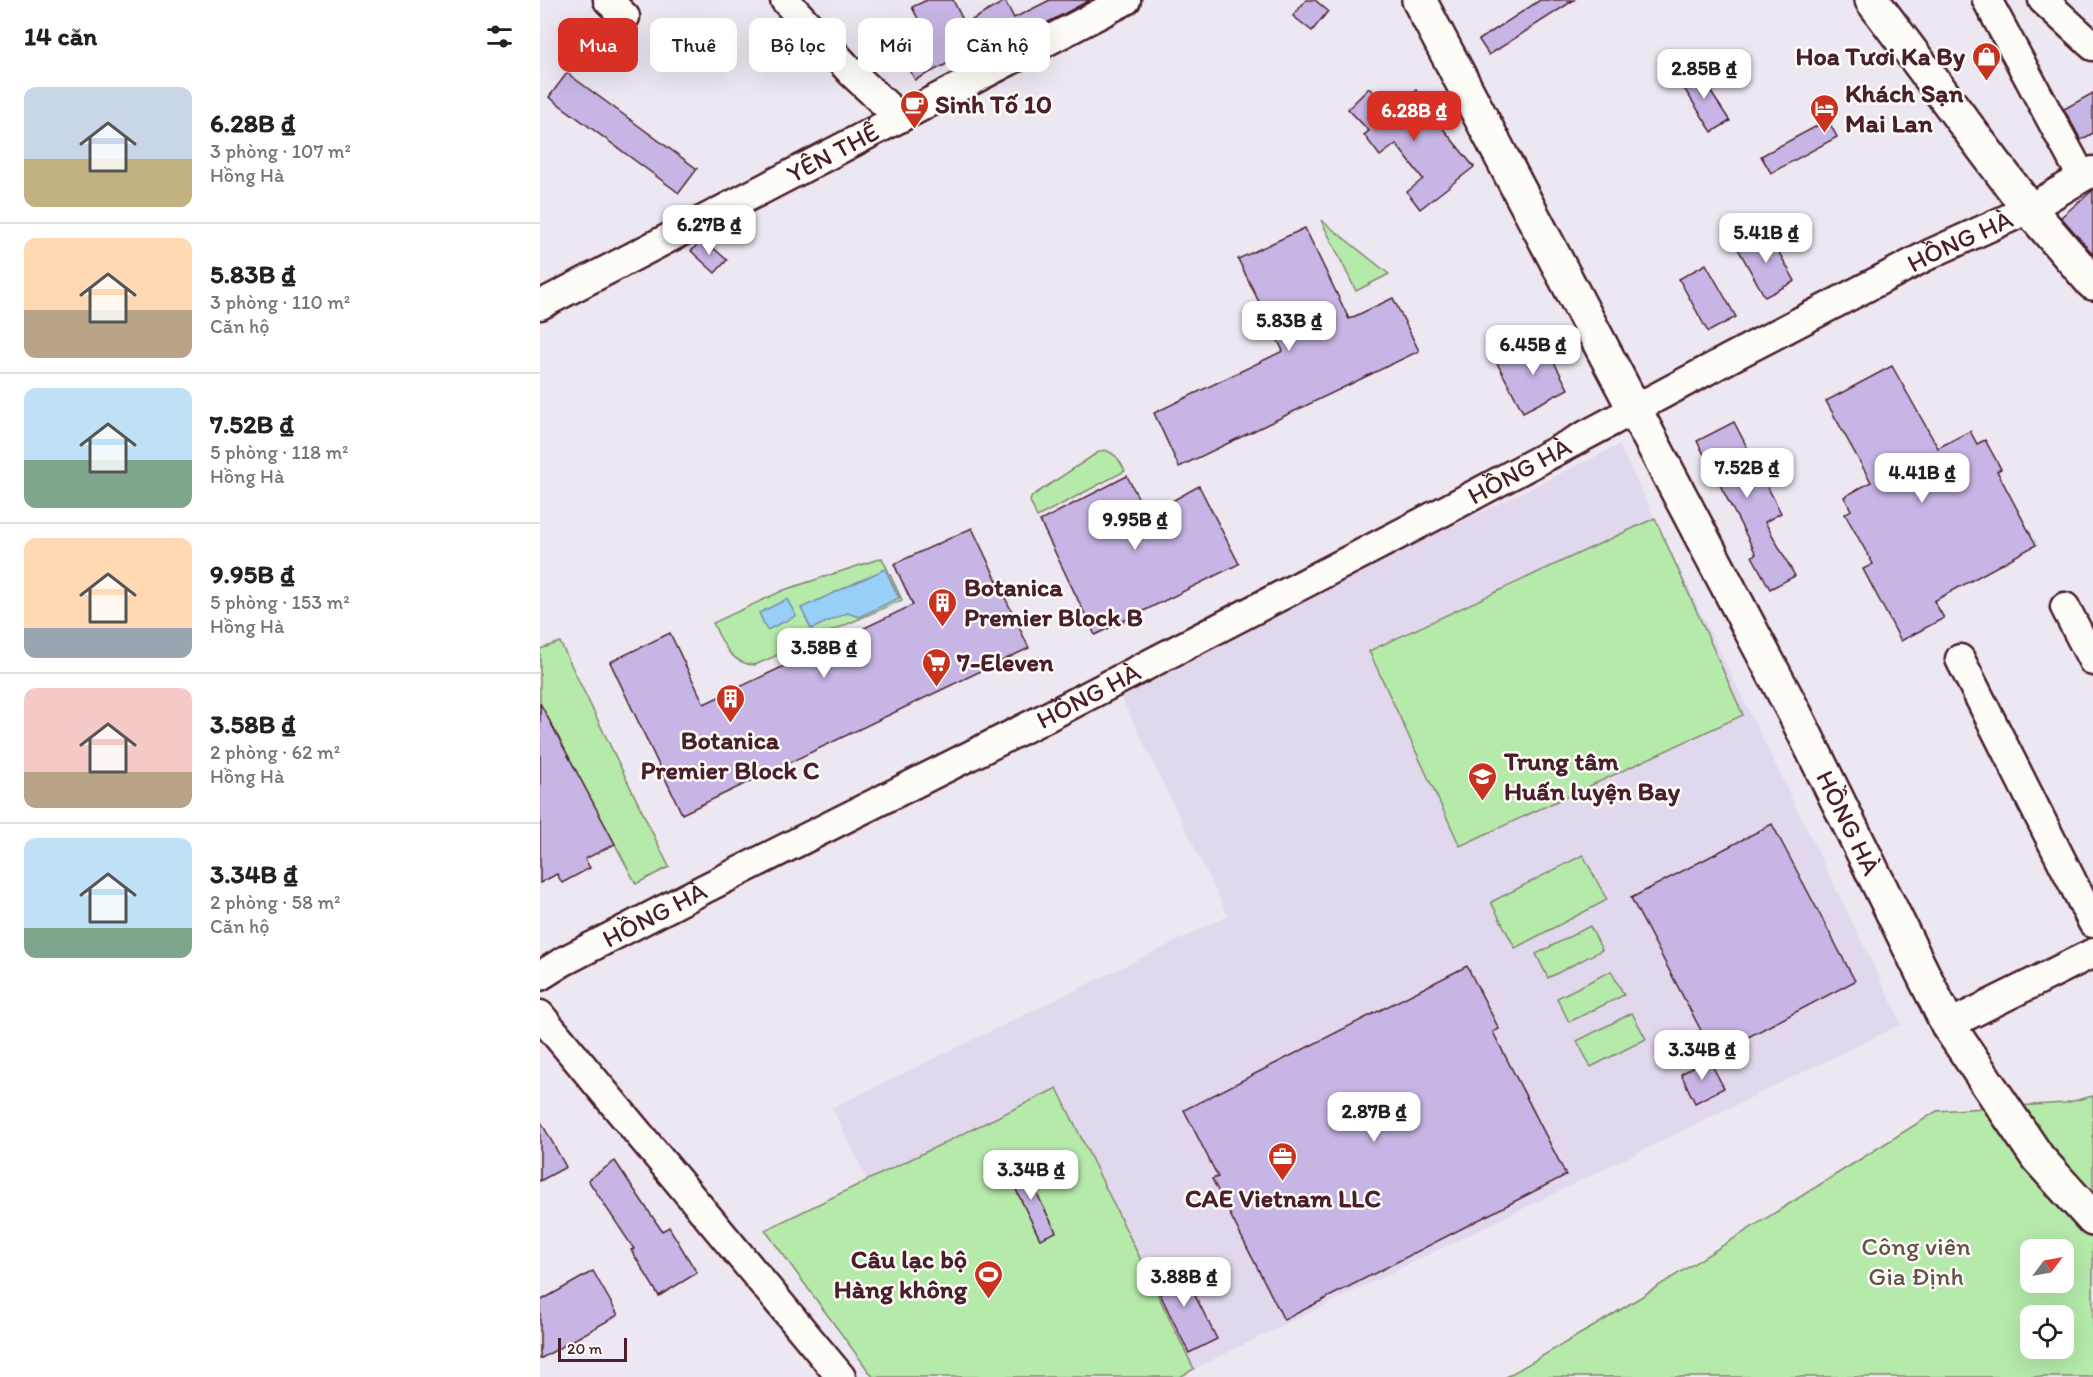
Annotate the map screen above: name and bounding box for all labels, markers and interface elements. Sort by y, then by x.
chip: Mua [558,18,638,72]
chip: Thuê [650,18,737,72]
chip: Bộ lọc [749,18,846,72]
chip: Mới [858,18,933,72]
chip: Căn hộ [945,18,1050,72]
text: 14 căn [24,20,97,52]
icon: filters [483,20,516,53]
place label: Hoa Tươi Ka By [1795,40,1966,72]
shop icon: Hoa Tươi Ka By [1970,40,2002,82]
pin: 2.85B ₫ [1649,49,1759,100]
text: 2.85B ₫ [1671,56,1737,80]
place label: Khách Sạn Mai Lan [1845,77,1964,139]
cafe icon: Sinh Tố 10 [898,88,930,130]
place label: Sinh Tố 10 [935,88,1052,120]
pin: 6.28B ₫ [1359,91,1469,142]
hotel icon: Khách Sạn Mai Lan [1808,92,1840,134]
text: 6.28B ₫ [1381,98,1447,122]
text: 6.28B ₫ [210,107,295,139]
icon: home [72,111,144,183]
street label: YÊN THẾ [781,115,885,190]
text: 3 phòng · 107 m² [210,139,351,163]
text: Hồng Hà [210,163,284,187]
street label: HỒNG HÀ [1901,202,2018,279]
pin: 6.27B ₫ [654,205,764,256]
text: 6.27B ₫ [677,212,741,236]
pin: 5.41B ₫ [1711,213,1821,264]
text: 5.41B ₫ [1733,220,1799,244]
text: 5.83B ₫ [210,258,296,290]
icon: home [72,262,144,334]
text: 3 phòng · 110 m² [210,290,350,314]
pin: 5.83B ₫ [1234,301,1344,352]
text: 5.83B ₫ [1256,308,1322,332]
text: Căn hộ [210,314,270,338]
pin: 6.45B ₫ [1478,325,1588,376]
text: 6.45B ₫ [1500,332,1566,356]
text: 7.52B ₫ [210,408,294,440]
icon: home [72,412,144,484]
street label: HỒNG HÀ [1462,430,1577,512]
text: 5 phòng · 118 m² [210,440,349,464]
pin: 7.52B ₫ [1692,448,1802,499]
pin: 4.41B ₫ [1867,453,1977,504]
text: 7.52B ₫ [1715,455,1779,479]
text: 4.41B ₫ [1889,460,1955,484]
text: Hồng Hà [210,464,284,488]
pin: 9.95B ₫ [1080,500,1190,551]
text: 9.95B ₫ [1102,507,1168,531]
text: 9.95B ₫ [210,558,295,590]
icon: home [72,562,144,634]
place label: Botanica Premier Block B [964,571,1143,633]
building icon: Botanica Premier Block B [927,586,959,628]
text: 5 phòng · 153 m² [210,590,350,614]
text: Hồng Hà [210,614,284,638]
pin: 3.58B ₫ [769,628,879,679]
text: 3.58B ₫ [791,635,857,659]
supermarket icon: 7-Eleven [920,646,952,688]
place label: 7-Eleven [956,646,1054,678]
street label: HỒNG HÀ [1031,655,1146,736]
building icon: Botanica Premier Block C [714,682,746,724]
text: 3.58B ₫ [210,708,296,740]
icon: home [72,712,144,784]
place label: Botanica Premier Block C [640,724,820,786]
text: 2 phòng · 62 m² [210,740,340,764]
place label: Trung tâm Huấn luyện Bay [1503,745,1681,807]
school or university icon: Trung tâm Huấn luyện Bay [1467,760,1499,802]
text: Hồng Hà [210,764,284,788]
street label: HỒNG HÀ [1809,765,1888,881]
text: 3.34B ₫ [210,858,298,890]
icon: home [72,862,144,934]
street label: HỒNG HÀ [597,874,712,955]
text: 2 phòng · 58 m² [210,890,340,914]
text: Căn hộ [210,914,270,938]
pin: 3.34B ₫ [1647,1030,1757,1081]
text: 3.34B ₫ [1668,1037,1736,1061]
pin: 2.87B ₫ [1319,1092,1429,1143]
text: 2.87B ₫ [1341,1099,1407,1123]
office icon: CAE Vietnam LLC [1267,1140,1299,1182]
pin: 3.34B ₫ [976,1150,1086,1201]
text: 3.34B ₫ [997,1157,1065,1181]
place label: CAE Vietnam LLC [1185,1182,1381,1214]
park label: Công viên Gia Định [1861,1230,1971,1292]
north arrow [2020,1239,2074,1293]
map controls [2020,1239,2074,1359]
place label: Câu lạc bộ Hàng không [834,1243,968,1305]
pin: 3.88B ₫ [1129,1257,1239,1308]
sports icon: Câu lạc bộ Hàng không [972,1258,1004,1300]
text: 3.88B ₫ [1151,1264,1217,1288]
button: locate [2020,1305,2074,1359]
scale bar [558,1335,627,1362]
text: 20 m [567,1339,602,1358]

